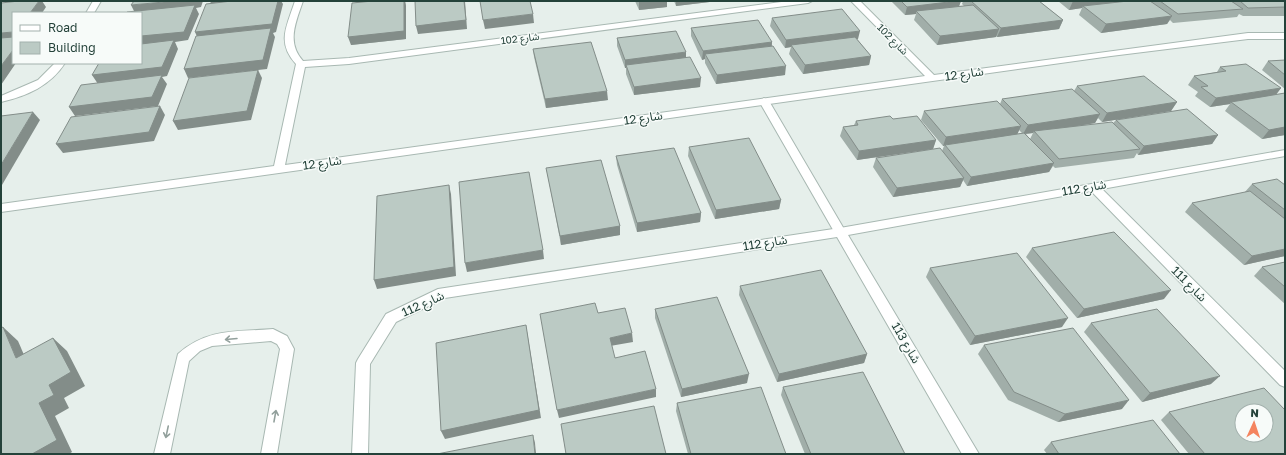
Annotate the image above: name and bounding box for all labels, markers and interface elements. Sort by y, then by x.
legend [12,12,142,64]
text: Road [48,20,77,35]
street label: شارع 102 [874,21,911,59]
street label: شارع 102 [500,30,540,48]
text: Building [48,40,96,55]
street label: شارع 12 [943,63,985,86]
street label: شارع 12 [622,107,664,130]
street label: شارع 12 [301,152,343,175]
street label: شارع 112 [1060,176,1108,201]
street label: شارع 112 [742,232,789,255]
street label: شارع 111 [1167,263,1210,306]
street label: شارع 112 [399,288,447,321]
street label: شارع 113 [887,319,924,367]
one-way arrow [225,335,238,342]
north arrow [1234,403,1274,443]
text: N [1250,406,1259,419]
one-way arrow [272,409,280,422]
one-way arrow [163,425,171,438]

